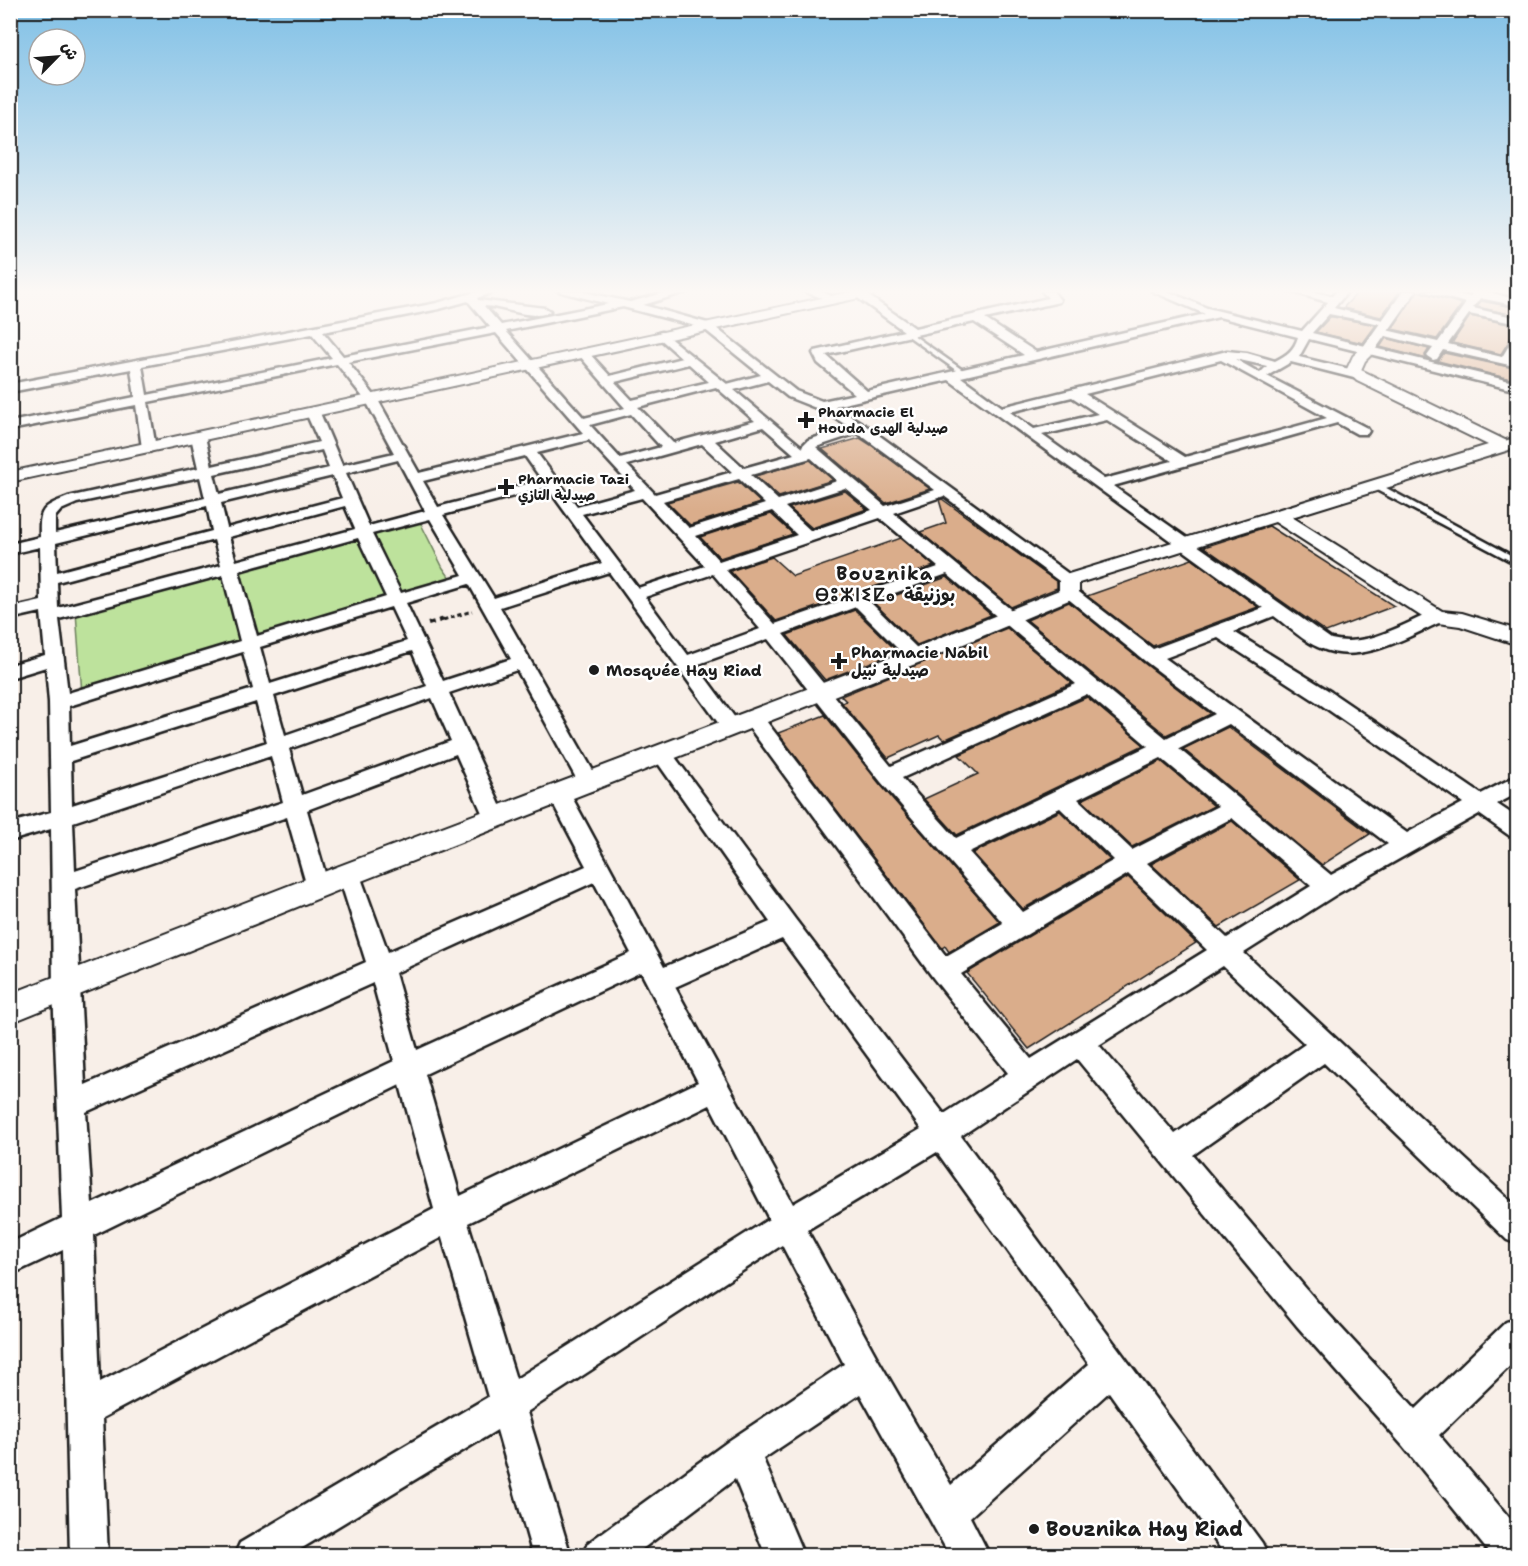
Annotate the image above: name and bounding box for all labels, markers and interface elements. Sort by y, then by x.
north arrow [27,27,87,87]
text: ش [57,38,83,63]
place label: Pharmacie El Houda صيدلية الهدى [818,403,948,437]
marker: Pharmacie El Houda صيدلية الهدى [799,413,813,427]
place label: Pharmacie Tazi صيدلية التازي [518,470,629,506]
marker: Pharmacie Tazi صيدلية التازي [499,480,513,494]
district label: Bouznika ⴱⵓⵣⵏⵉⵇⴰ بوزنيقة [815,562,955,607]
place label: Pharmacie Nabil صيدلية نبيل [851,642,989,681]
marker: Pharmacie Nabil صيدلية نبيل [832,654,846,668]
place label: Mosquée Hay Riad [606,660,762,681]
marker: Mosquée Hay Riad [587,663,601,677]
place label: Bouznika Hay Riad [1046,1516,1243,1542]
marker: Bouznika Hay Riad [1027,1522,1041,1536]

